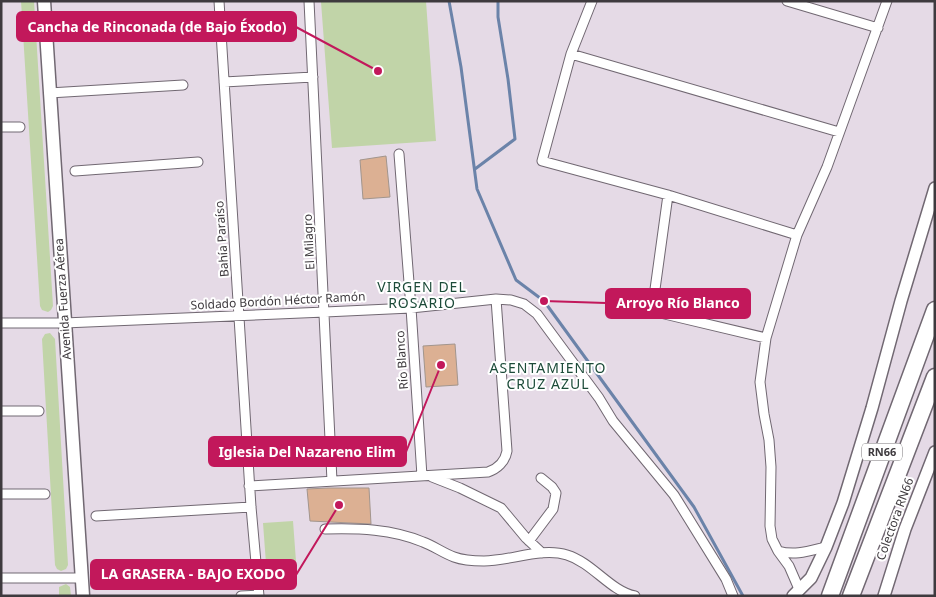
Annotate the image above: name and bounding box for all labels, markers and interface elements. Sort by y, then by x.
callout: Cancha de Rinconada (de Bajo Éxodo) [17,12,296,41]
text: Cancha de Rinconada (de Bajo Éxodo) [27,17,287,36]
street label: Bahía Paraíso [210,200,233,278]
street label: El Milagro [299,214,318,270]
street label: Avenida Fuerza Aérea [50,238,75,360]
district label: VIRGEN DEL ROSARIO [377,277,467,312]
street label: Soldado Bordón Héctor Ramón [190,287,366,314]
callout: Arroyo Río Blanco [606,289,750,318]
text: Arroyo Río Blanco [616,293,740,312]
street label: Río Blanco [391,330,412,390]
district label: ASENTAMIENTO CRUZ AZUL [489,358,607,393]
callout: Iglesia Del Nazareno Elim [209,437,406,466]
text: Iglesia Del Nazareno Elim [218,442,396,461]
road number: RN66 [862,444,902,461]
street label: Colectora RN66 [872,475,917,563]
callout: LA GRASERA - BAJO EXODO [91,560,296,589]
text: LA GRASERA - BAJO EXODO [101,564,285,583]

